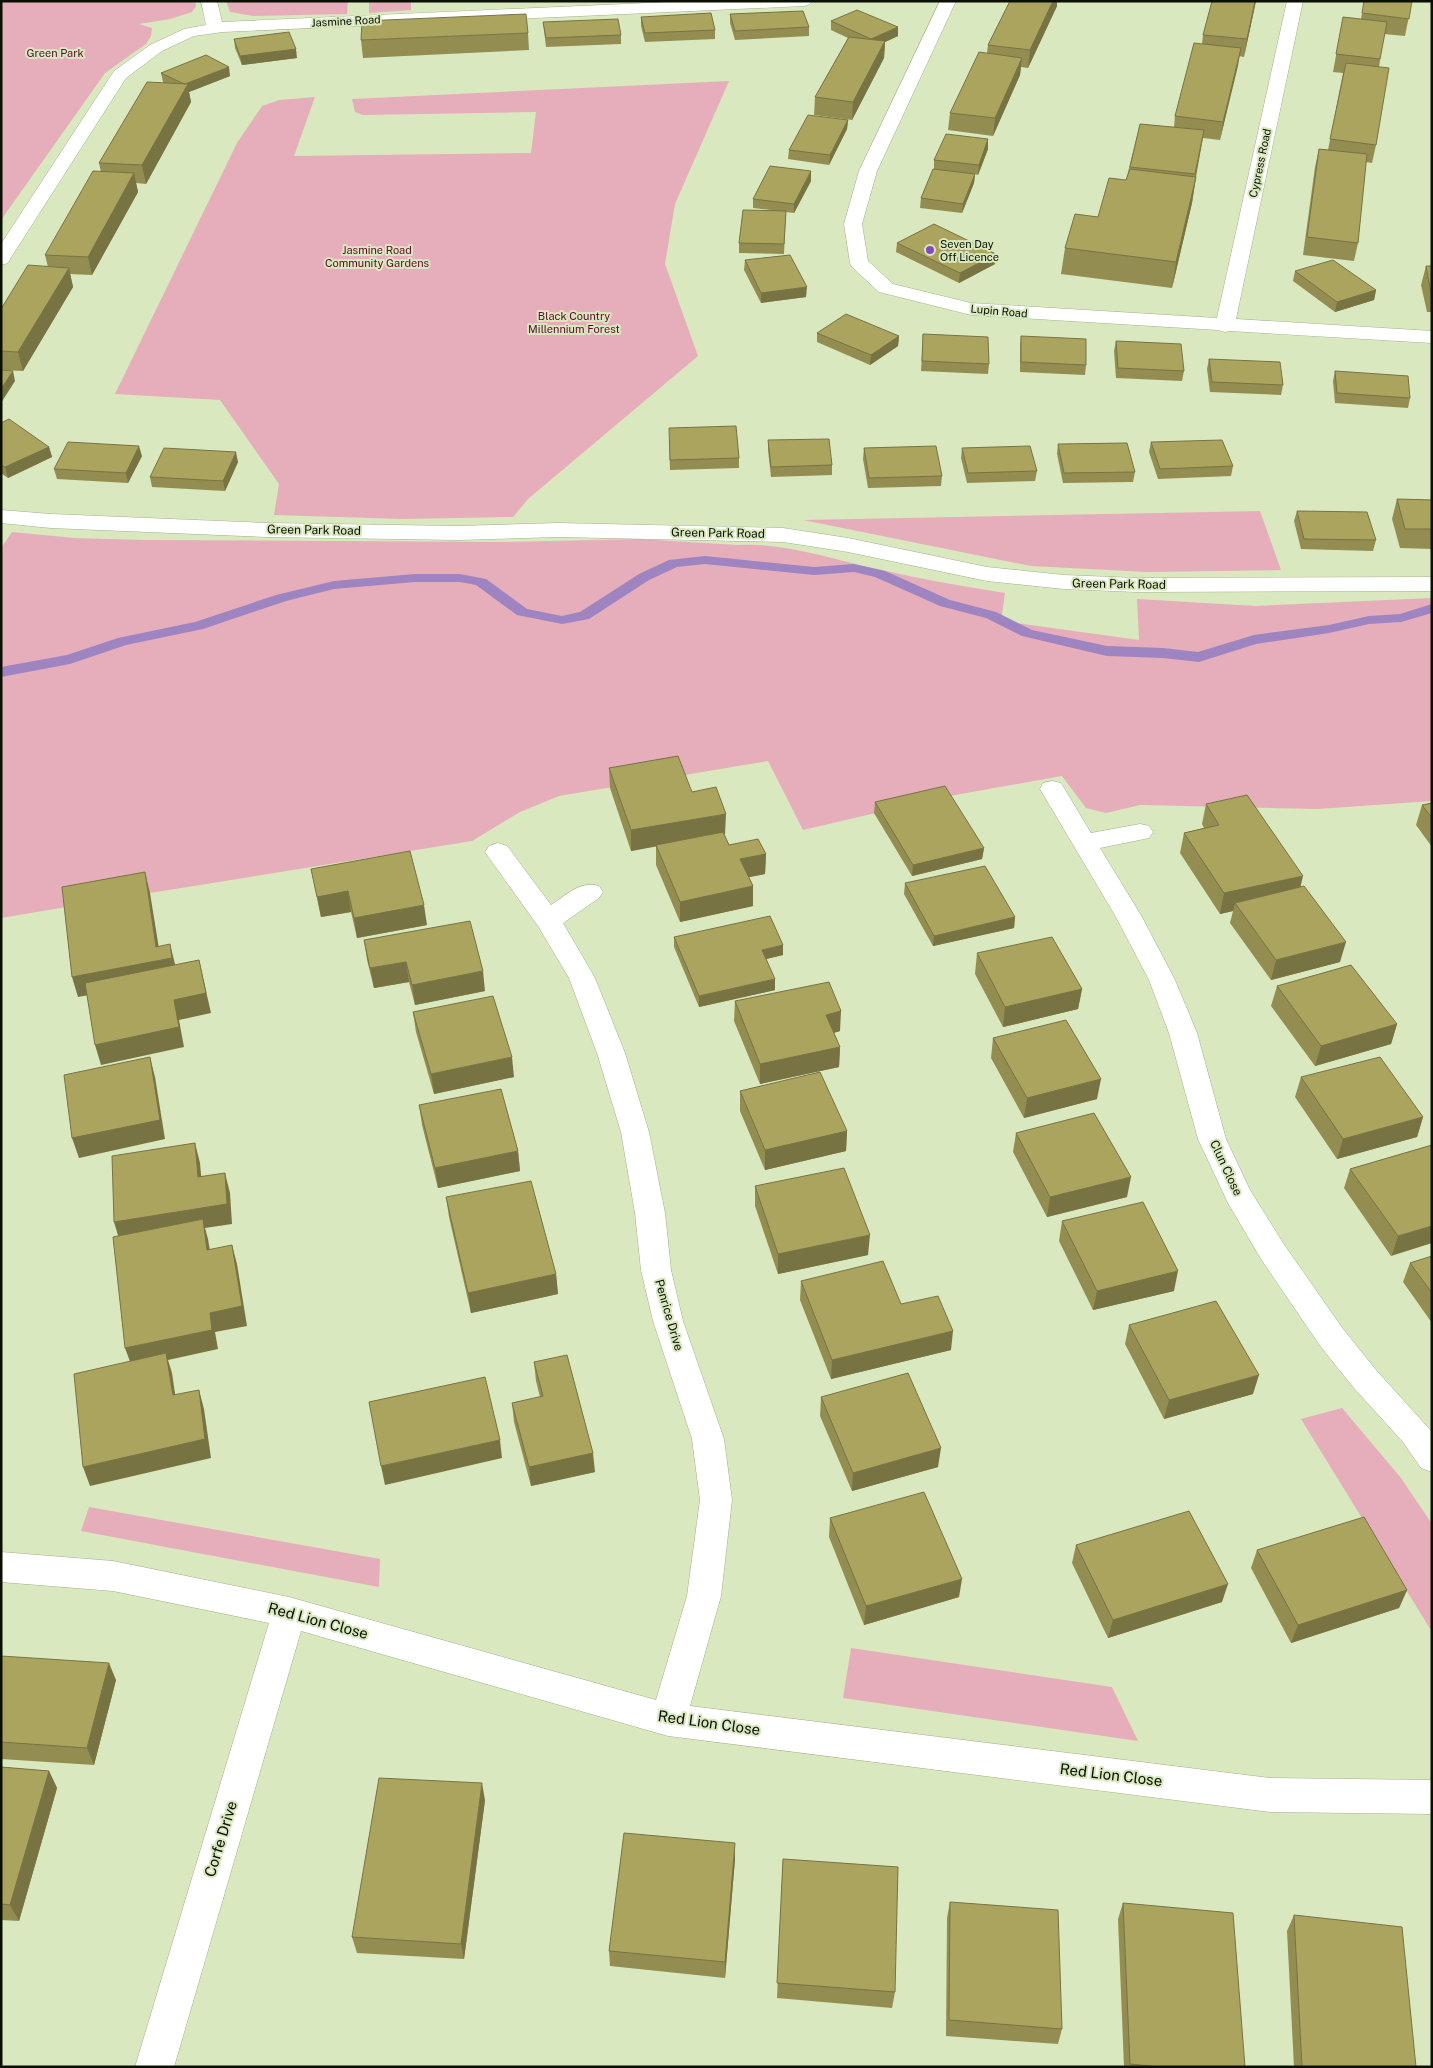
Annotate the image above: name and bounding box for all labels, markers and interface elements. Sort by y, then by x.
street label: Jasmine Road [311,13,381,29]
park label: Green Park [26,47,84,59]
street label: Cypress Road [1247,127,1273,199]
place label: Seven Day Off Licence [940,238,999,263]
park label: Jasmine Road Community Gardens [325,244,429,269]
marker: Seven Day Off Licence [924,244,936,256]
street label: Lupin Road [970,303,1028,319]
park label: Black Country Millennium Forest [528,310,620,335]
street label: Green Park Road [267,522,361,538]
street label: Green Park Road [671,525,765,541]
street label: Green Park Road [1072,576,1166,592]
street label: Clun Close [1207,1138,1245,1198]
street label: Penrice Drive [652,1278,686,1353]
street label: Red Lion Close [266,1599,370,1642]
street label: Red Lion Close [657,1707,761,1738]
street label: Red Lion Close [1059,1760,1163,1789]
street label: Corfe Drive [201,1799,240,1879]

